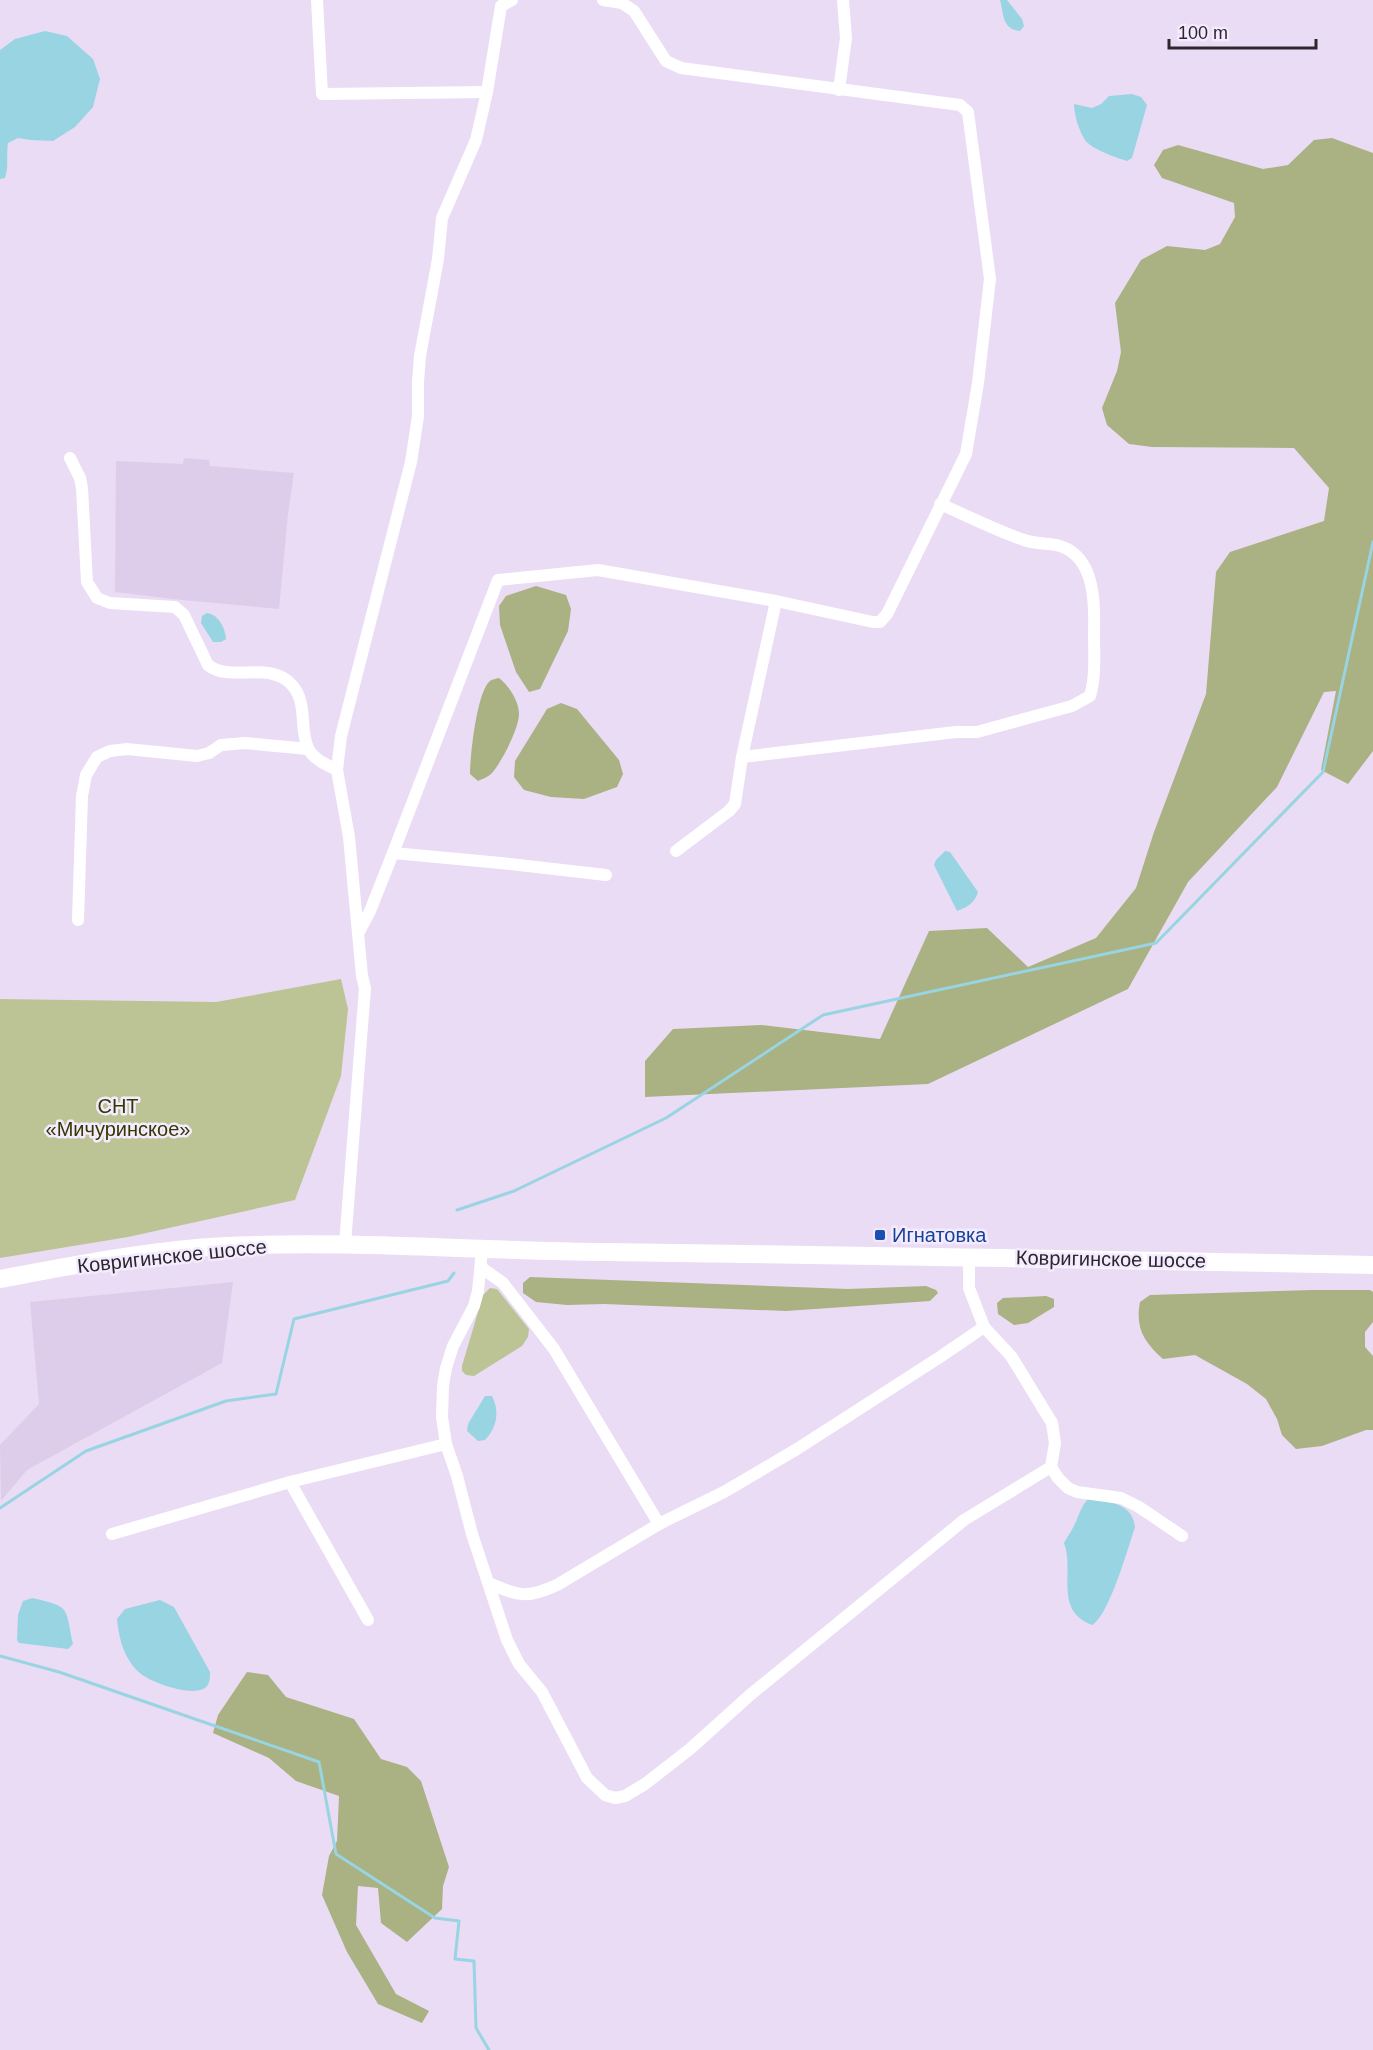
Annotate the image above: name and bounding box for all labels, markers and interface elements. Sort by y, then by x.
scale bar [1169,12,1316,50]
text: 100 m [1178,23,1228,43]
park label: СНТ «Мичуринское» [46,1095,190,1140]
place label: Игнатовка [892,1224,987,1246]
marker: Игнатовка [873,1228,887,1242]
street label: Ковригинское шоссе [76,1235,268,1277]
street label: Ковригинское шоссе [1016,1246,1206,1272]

